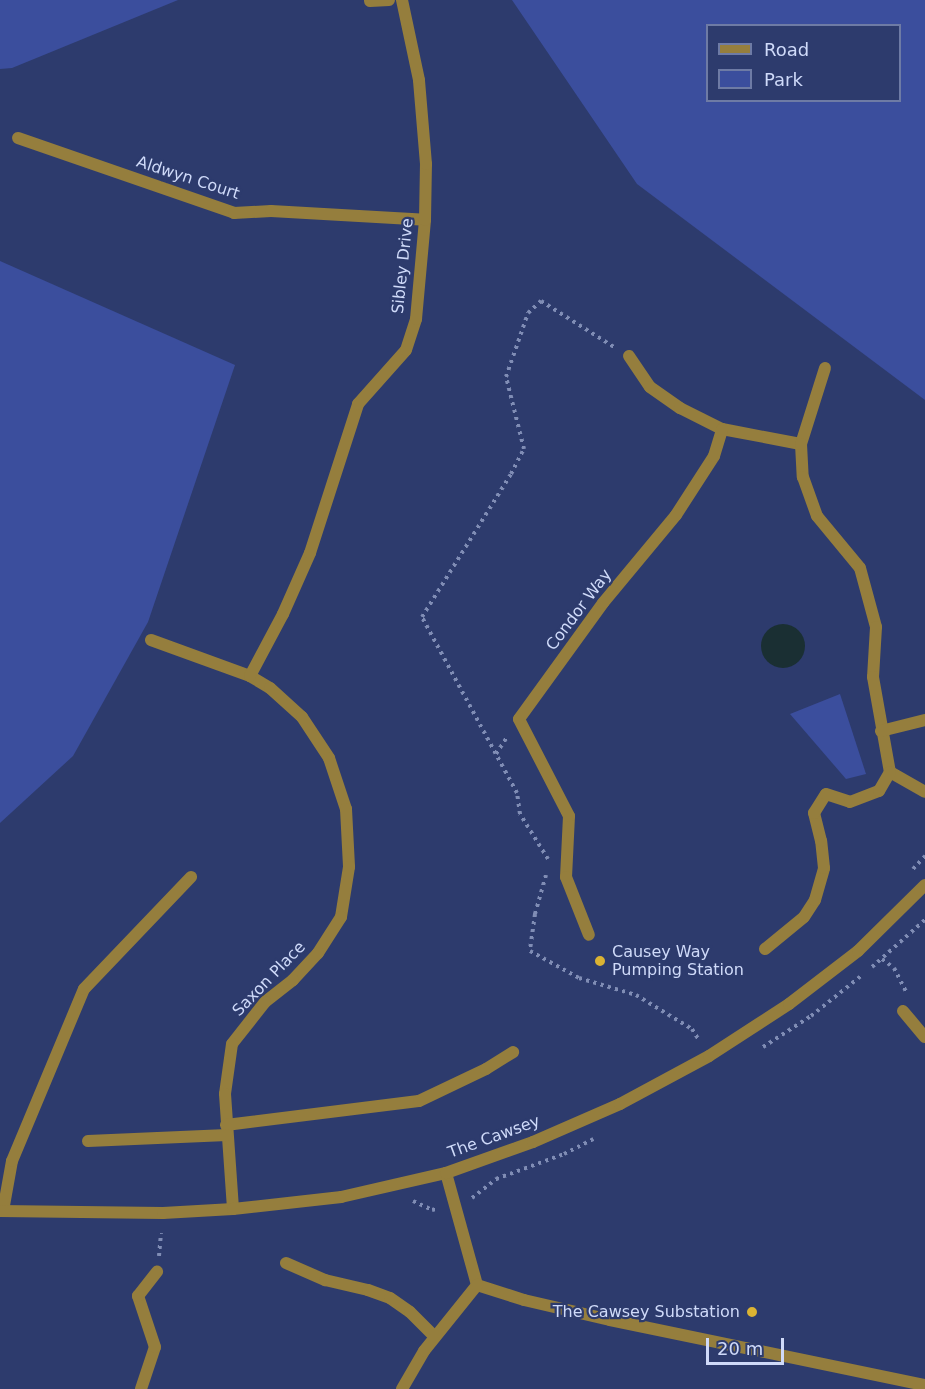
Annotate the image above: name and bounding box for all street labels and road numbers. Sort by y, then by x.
street label: Aldwyn Court [134,152,242,204]
street label: Sibley Drive [388,217,418,315]
street label: Condor Way [542,566,616,654]
street label: Saxon Place [229,938,309,1020]
street label: The Cawsey [445,1111,543,1163]

